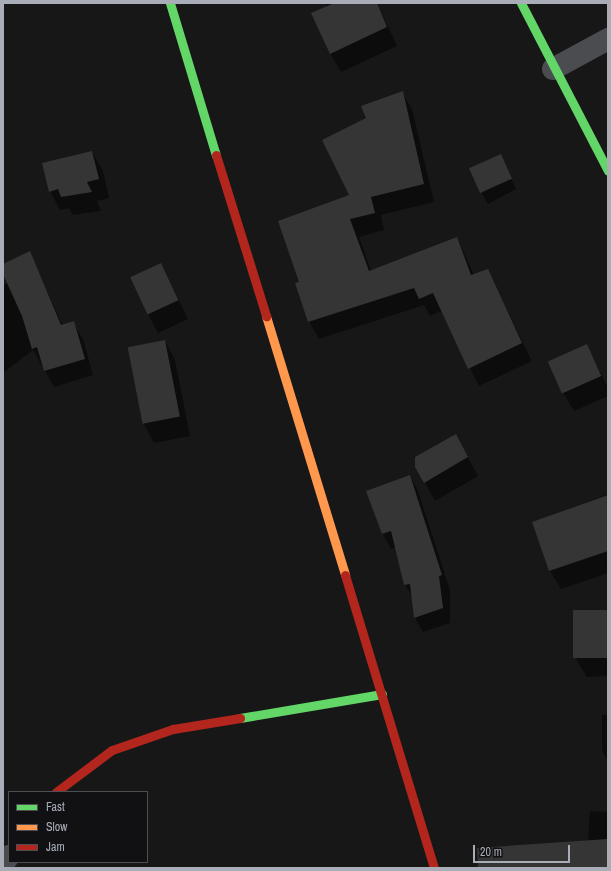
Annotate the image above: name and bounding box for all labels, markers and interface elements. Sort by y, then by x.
legend [8,791,148,863]
text: Fast [46,799,65,815]
text: Slow [46,819,67,835]
scale bar [475,837,572,863]
text: Jam [46,839,65,855]
text: 20 m [480,844,502,860]

